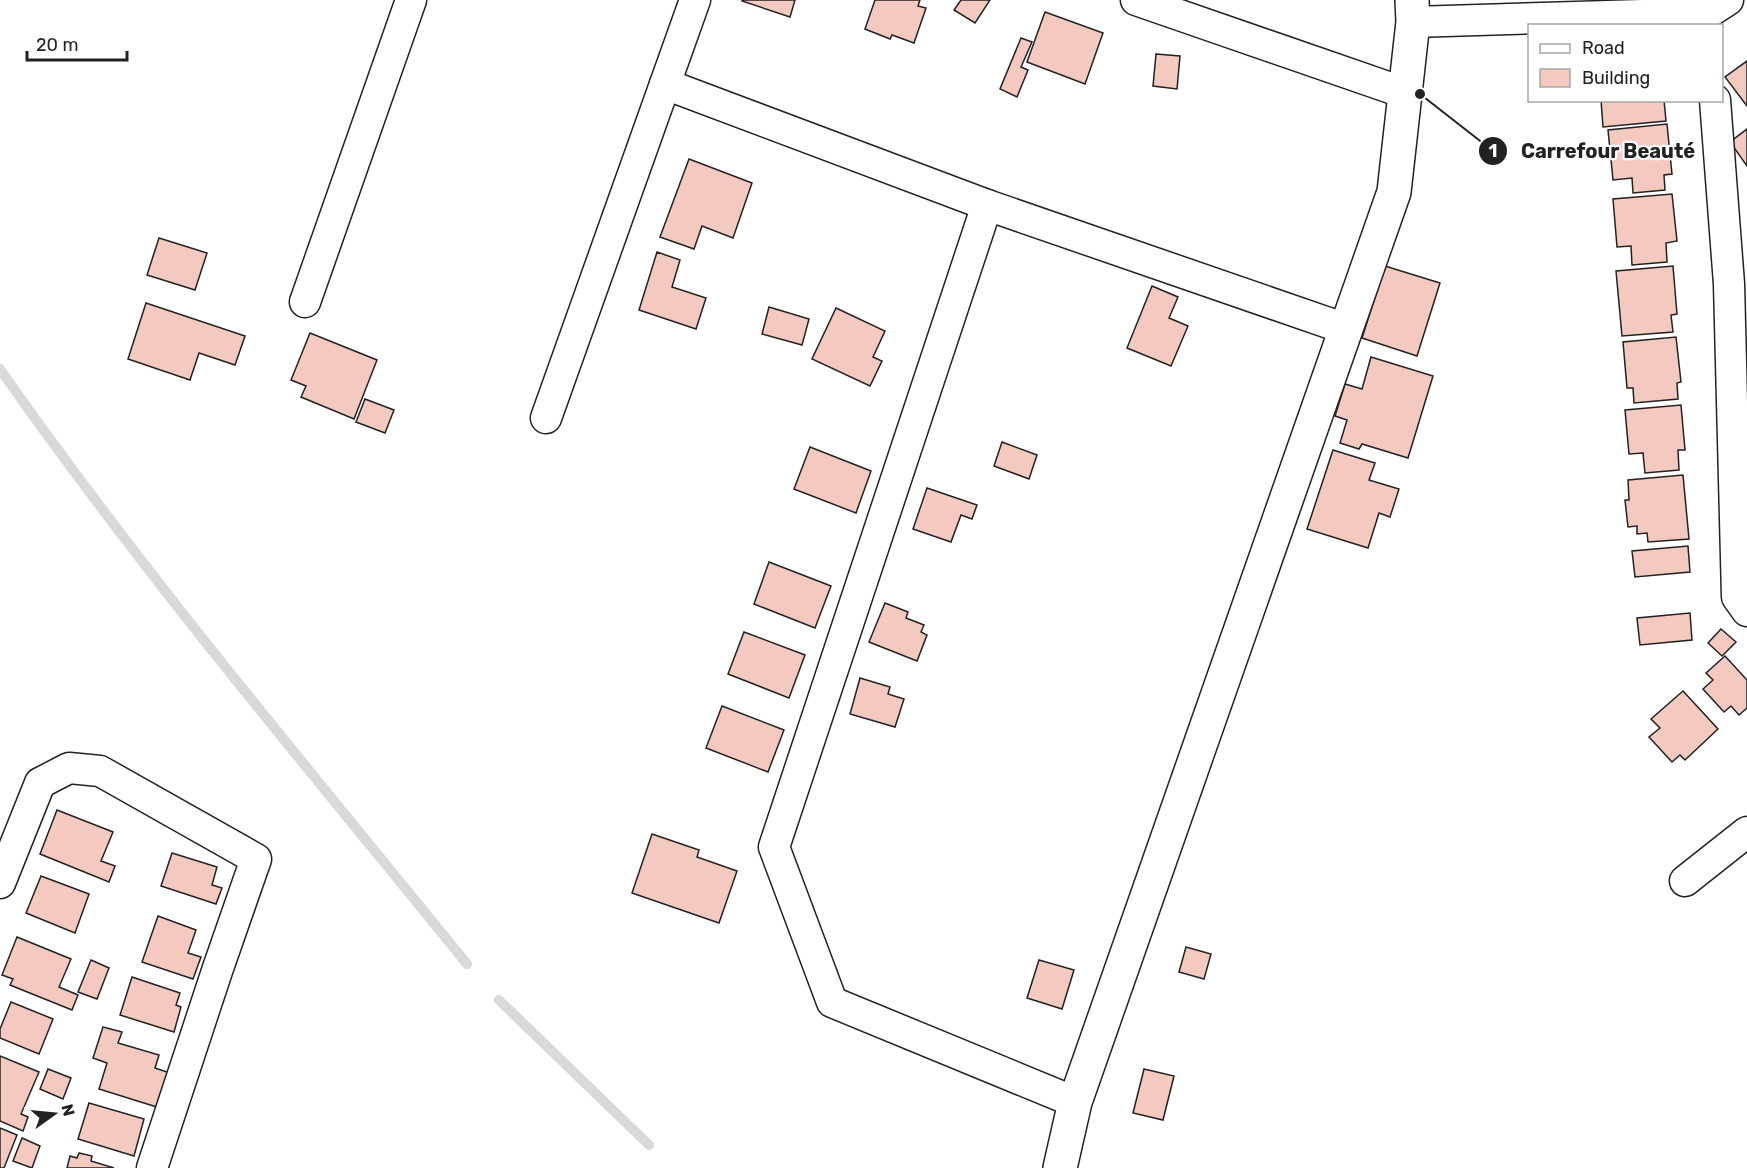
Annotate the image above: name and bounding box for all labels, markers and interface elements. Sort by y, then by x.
scale bar [27,24,128,62]
legend [1528,24,1723,102]
text: 20 m [36,34,78,56]
text: Road [1582,37,1625,59]
text: Building [1582,67,1650,89]
callout: Carrefour Beauté [1478,132,1707,170]
text: Carrefour Beauté [1521,139,1695,163]
text: 1 [1489,140,1497,162]
north arrow [24,1084,84,1144]
text: N [57,1102,79,1118]

